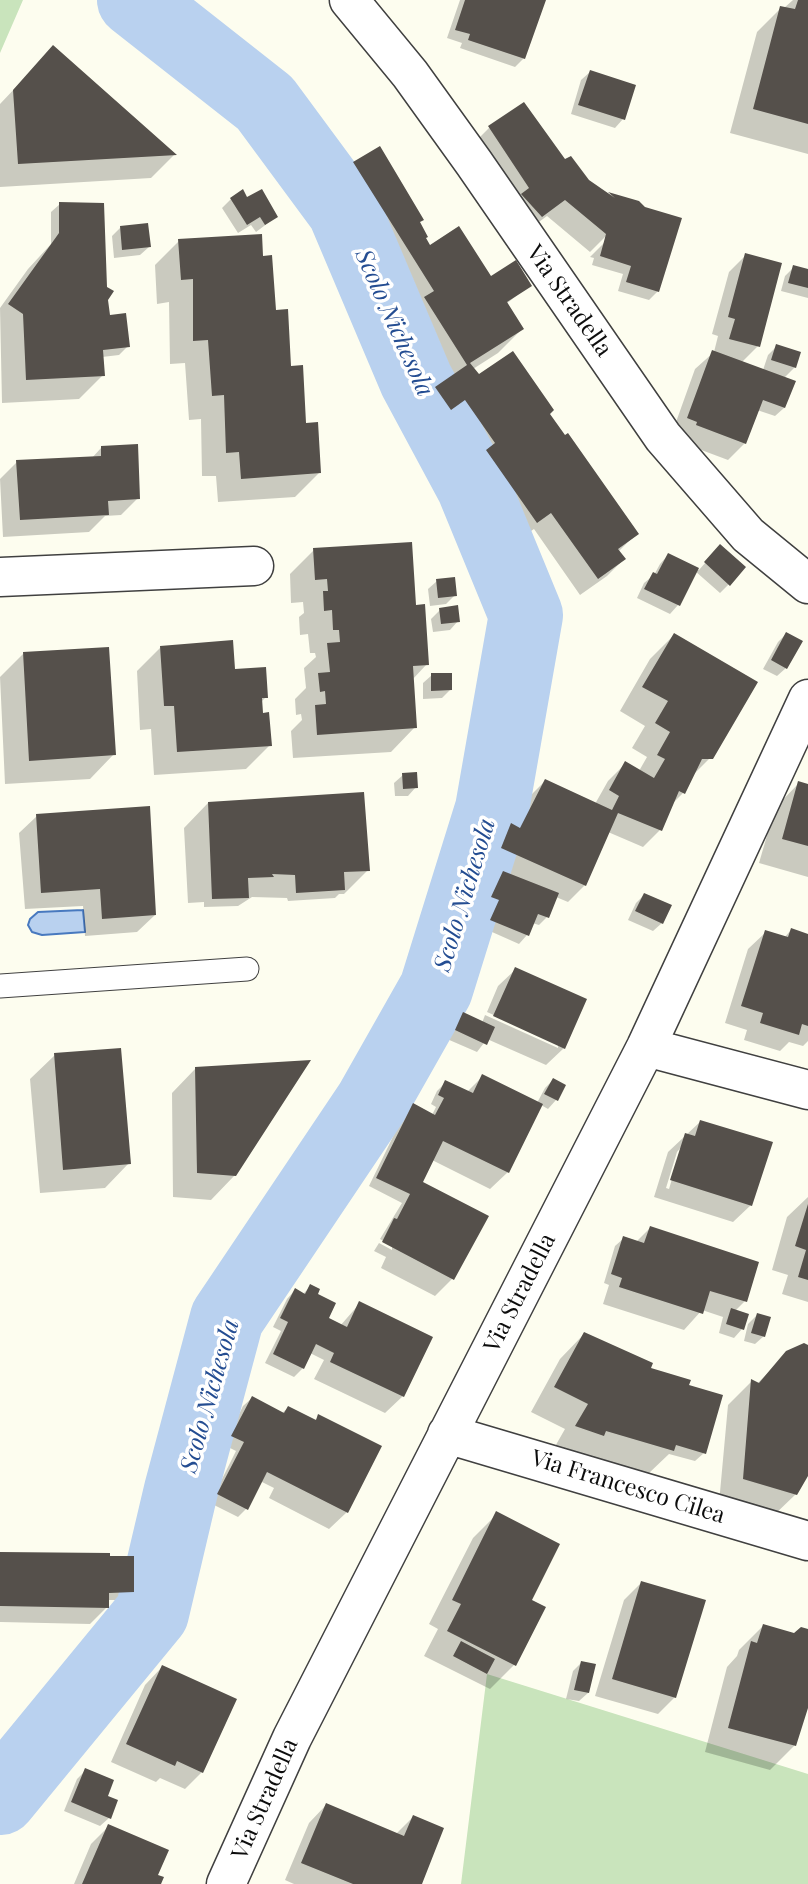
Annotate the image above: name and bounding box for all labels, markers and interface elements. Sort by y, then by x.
street label: Via Stradella [521,240,617,362]
water label: Scolo Nichesola [349,245,439,401]
water label: Scolo Nichesola [428,815,502,975]
street label: Via Stradella [478,1229,562,1357]
water label: Scolo Nichesola [174,1316,246,1476]
street label: Via Francesco Cilea [528,1444,728,1530]
street label: Via Stradella [226,1734,304,1864]

